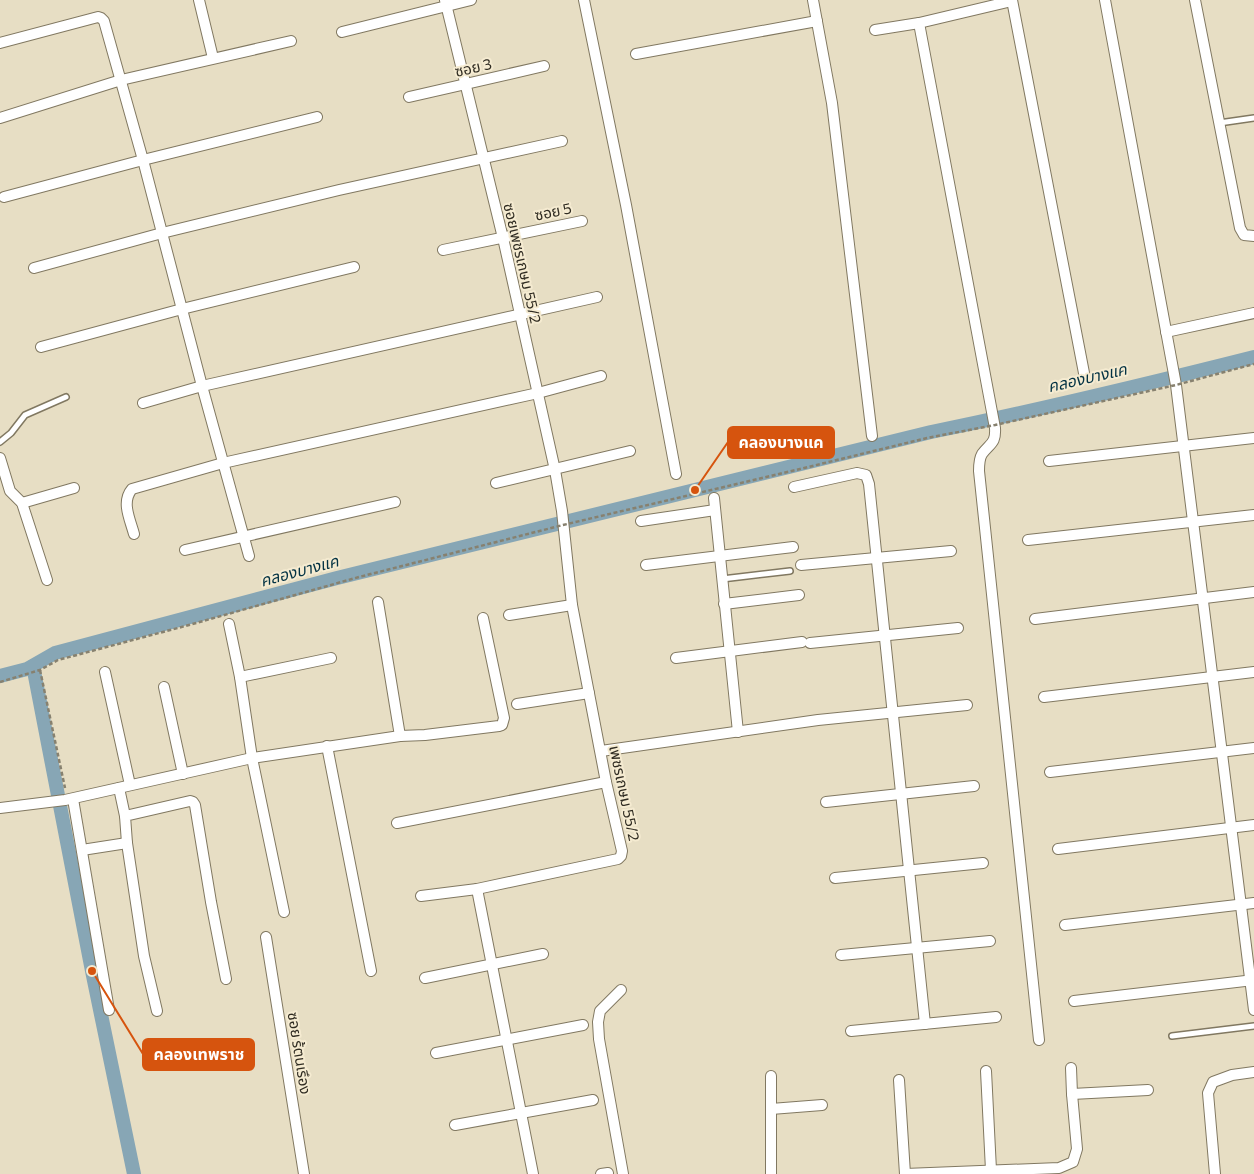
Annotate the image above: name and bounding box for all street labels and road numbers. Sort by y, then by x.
street label: ซอย 3 [453,54,493,80]
street label: ซอย 5 [533,198,573,224]
street label: ซอยเพชรเกษม 55/2 [500,201,546,325]
street label: เพชรเกษม 55/2 [606,744,644,842]
street label: ซอย ร้ตนเรึอง [285,1011,315,1095]

